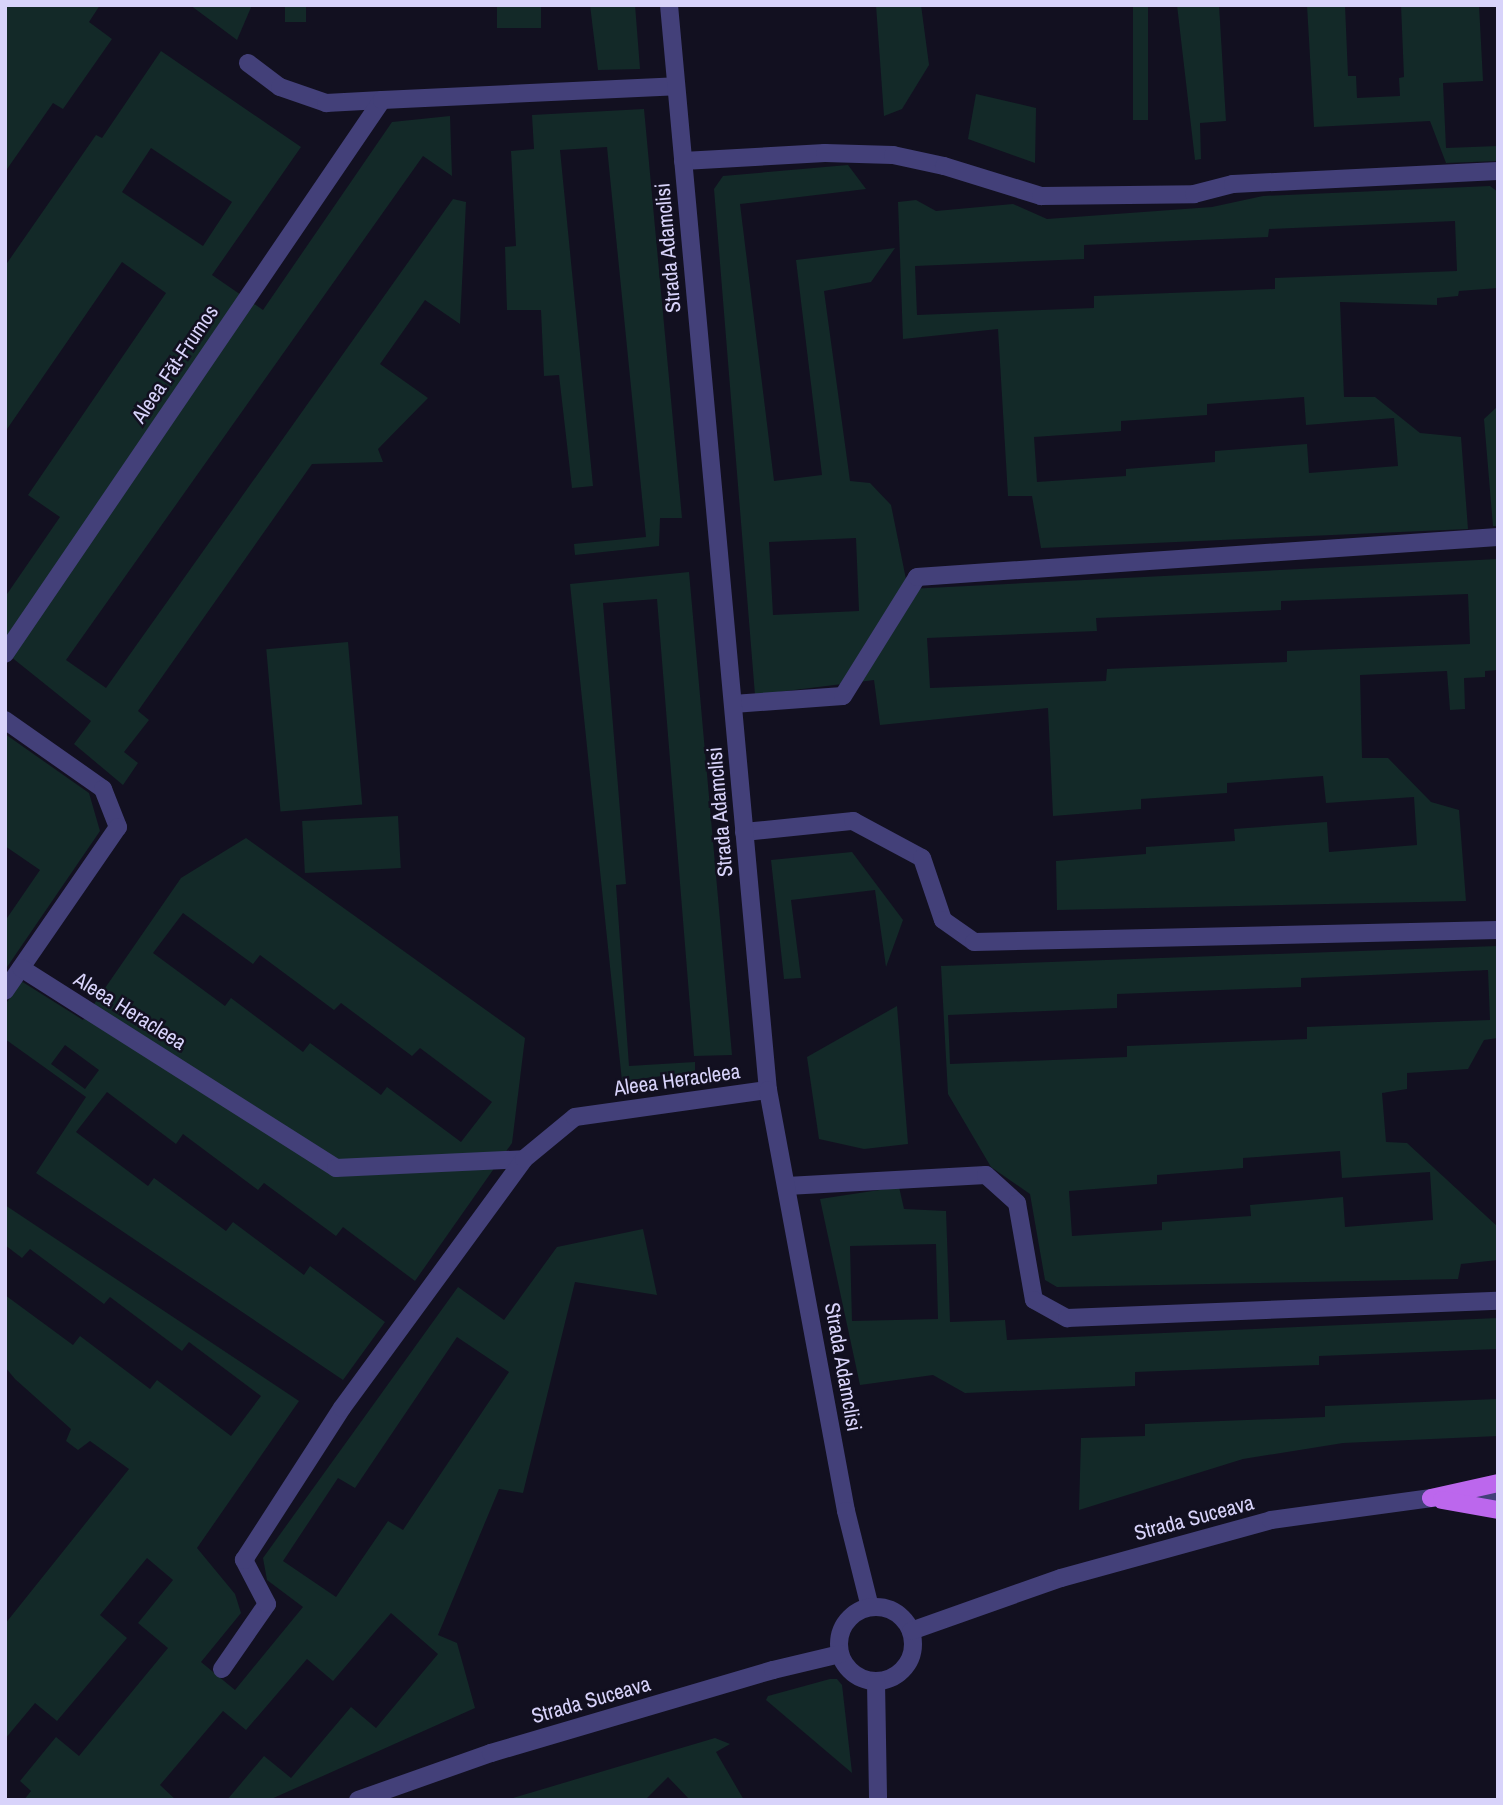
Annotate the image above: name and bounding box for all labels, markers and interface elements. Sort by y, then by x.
street label: Strada Adamclisi [650,182,686,314]
street label: Aleea Făt-Frumos [126,300,224,428]
street label: Strada Adamclisi [702,746,738,878]
street label: Aleea Heracleea [69,967,191,1055]
street label: Aleea Heracleea [612,1059,742,1101]
street label: Strada Adamclisi [819,1300,867,1434]
street label: Strada Suceava [1132,1490,1256,1546]
street label: Strada Suceava [529,1671,653,1729]

